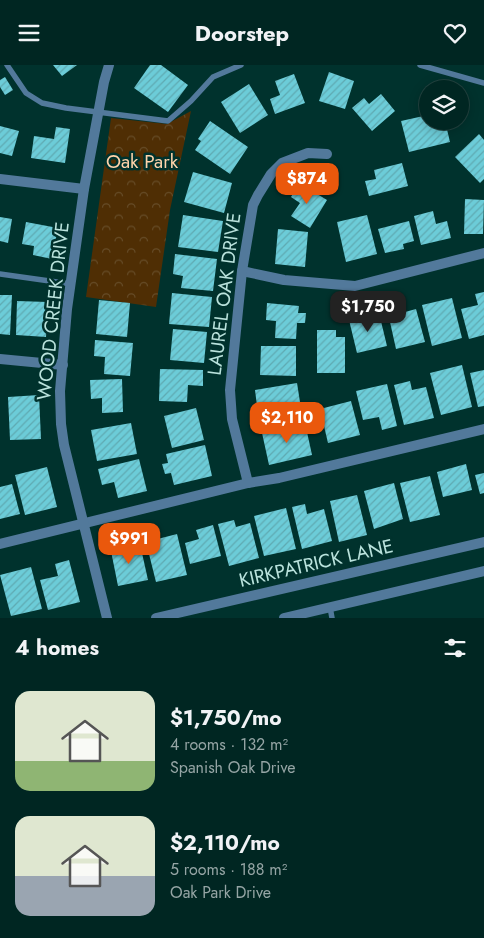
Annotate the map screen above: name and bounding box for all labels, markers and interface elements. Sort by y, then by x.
text: Doorstep [195,17,289,49]
icon: menu [15,19,43,47]
icon: heart [441,19,469,47]
map controls [419,80,469,130]
button: layers [419,80,469,130]
park label: Oak Park [106,148,179,175]
pin: $874 [277,163,337,205]
text: $874 [287,167,327,190]
street label: LAUREL OAK DRIVE [201,211,247,377]
street label: WOOD CREEK DRIVE [30,220,76,402]
pin: $1,750 [327,291,409,333]
text: $1,750 [341,295,395,318]
pin: $2,110 [246,401,328,444]
text: $2,110 [261,406,313,429]
pin: $991 [99,523,159,565]
text: $991 [109,527,149,550]
street label: KIRKPATRICK LANE [236,532,396,594]
text: 4 homes [15,633,99,663]
icon: filters [441,634,469,662]
text: $1,750/mo [170,703,282,733]
icon: home [55,711,115,771]
text: 4 rooms · 132 m² [170,733,288,756]
text: Spanish Oak Drive [170,756,296,779]
text: $2,110/mo [170,828,280,858]
icon: home [55,836,115,896]
text: 5 rooms · 188 m² [170,858,287,881]
text: Oak Park Drive [170,881,271,904]

